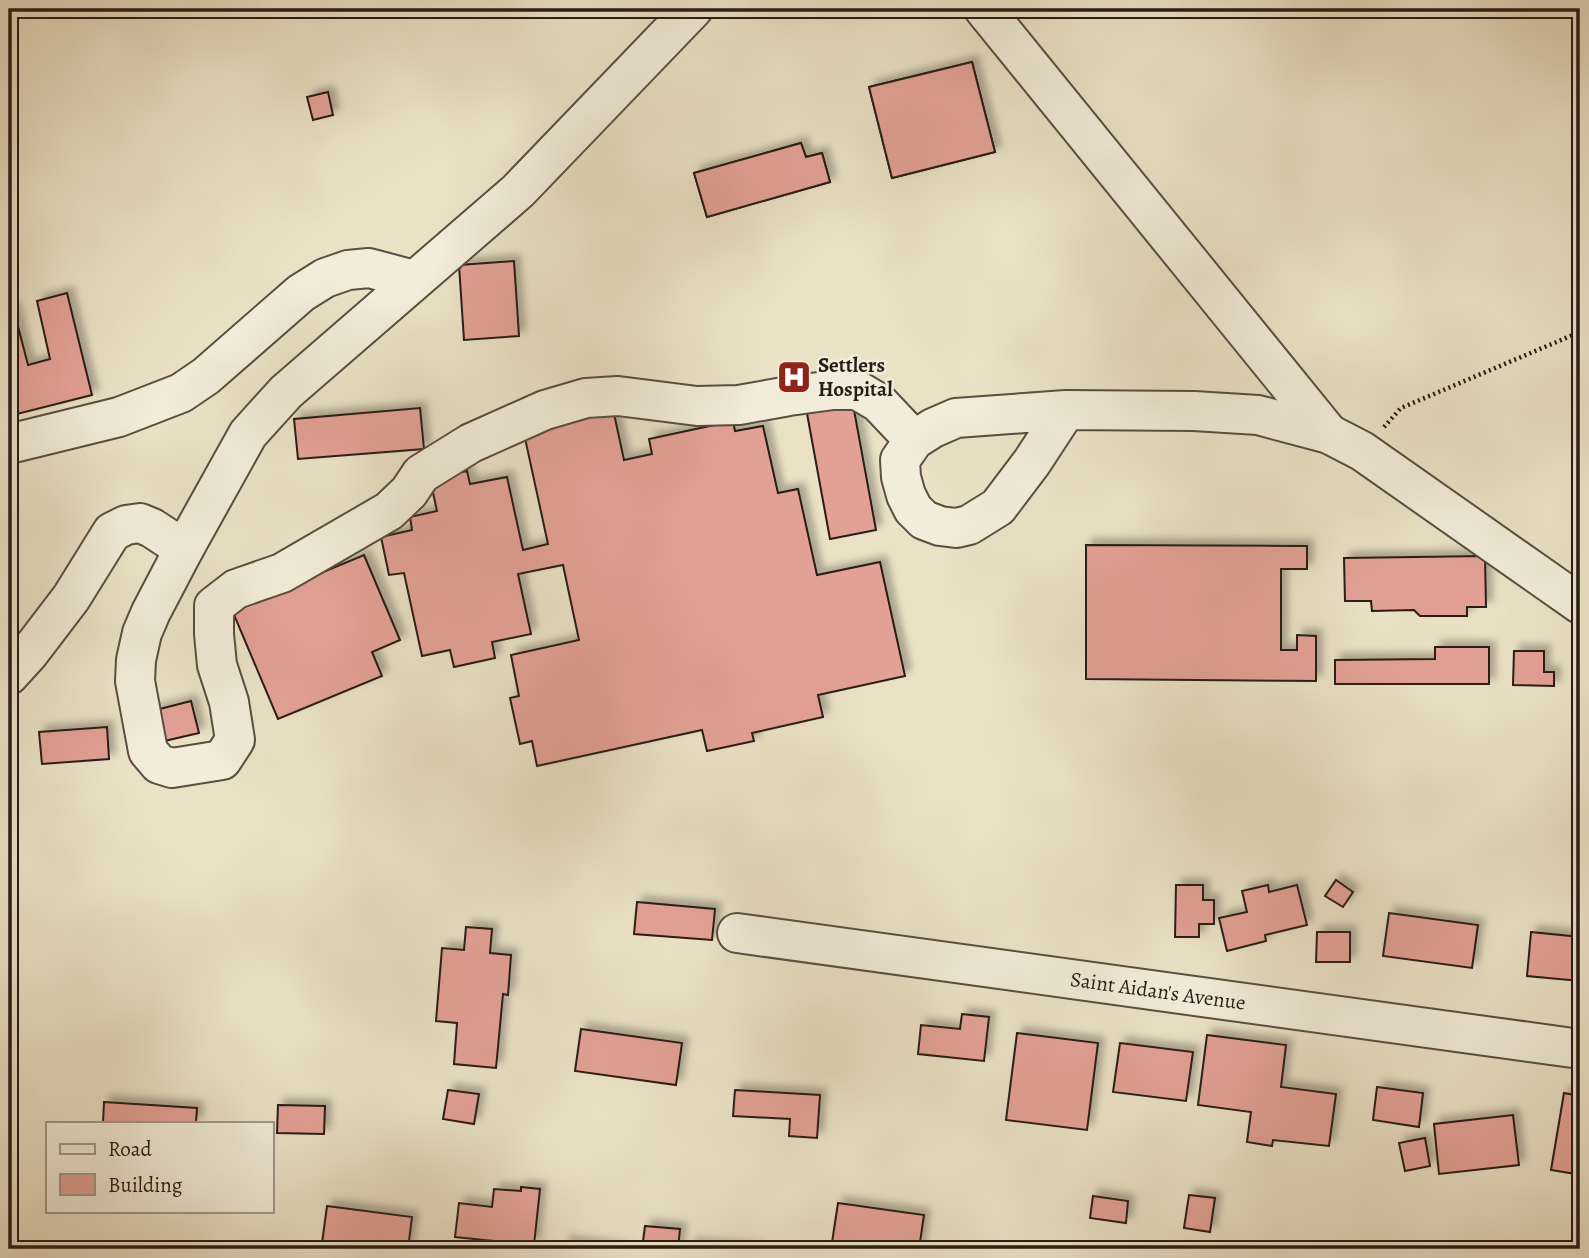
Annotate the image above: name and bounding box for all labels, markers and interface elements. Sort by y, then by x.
place label: Settlers Hospital [818,351,893,403]
hospital icon: Settlers Hospital [775,358,813,396]
street label: Saint Aidan's Avenue [1069,965,1247,1017]
legend [46,1122,273,1212]
text: Road [108,1135,152,1163]
text: Building [108,1171,183,1199]

